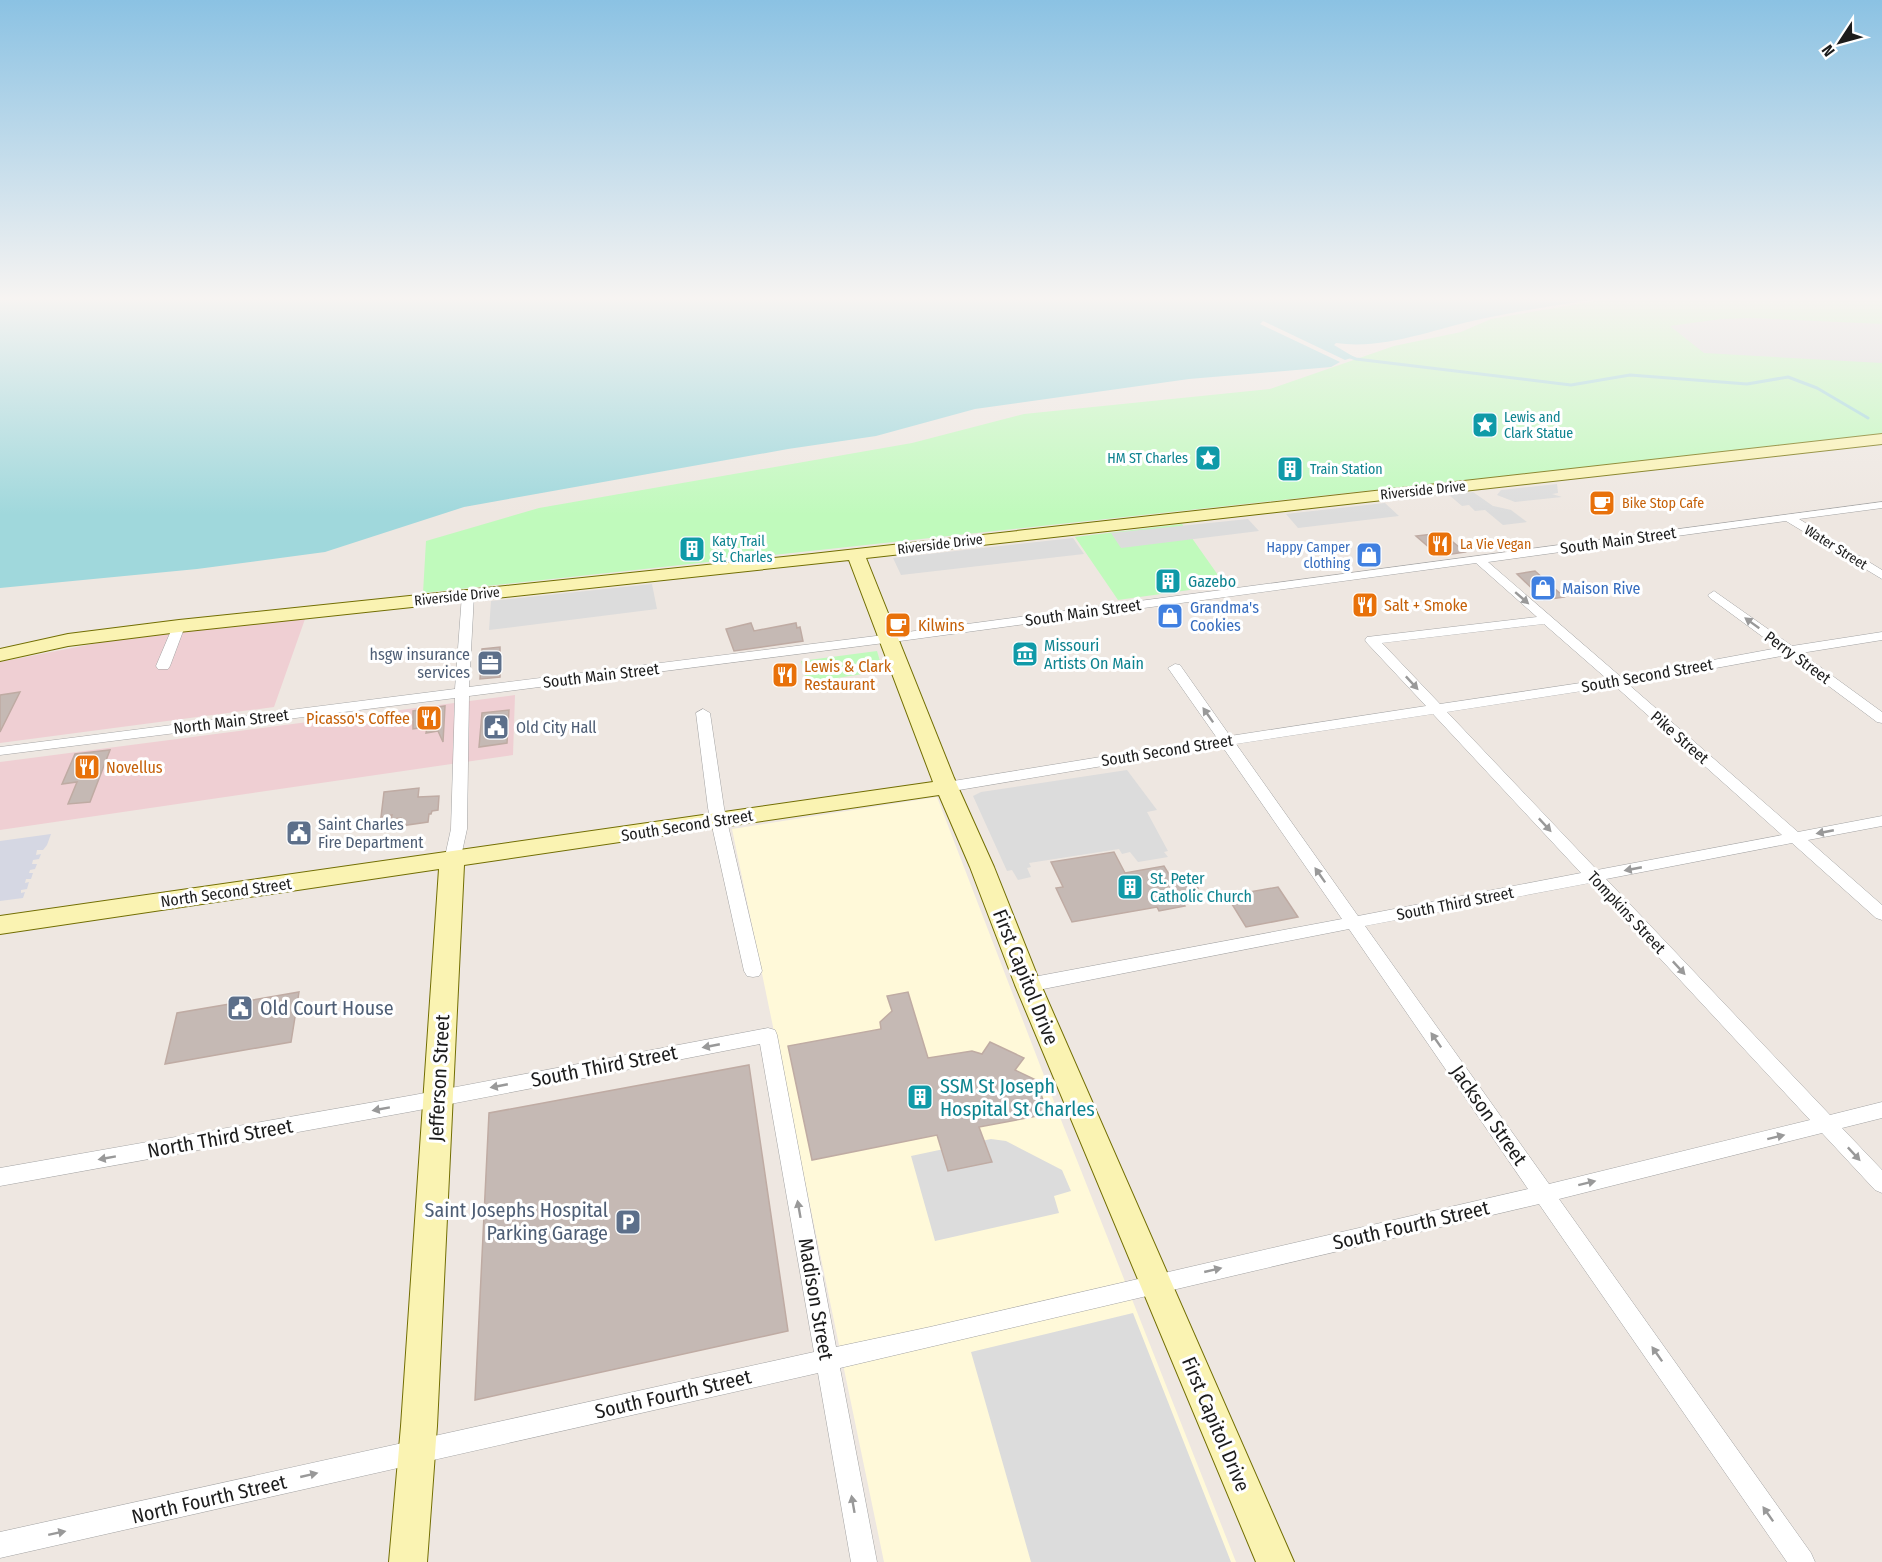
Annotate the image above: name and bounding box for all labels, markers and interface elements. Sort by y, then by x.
north arrow [1810,12,1870,72]
text: N [1818,41,1839,60]
place label: Lewis and Clark Statue [1504,409,1573,442]
place icon: Lewis and Clark Statue [1470,410,1500,440]
place icon: HM ST Charles [1193,443,1223,473]
place label: HM ST Charles [1107,450,1188,467]
building icon: Train Station [1275,454,1305,484]
place label: Train Station [1310,461,1383,478]
street label: Riverside Drive [1380,478,1467,503]
cafe icon: Bike Stop Cafe [1587,488,1617,518]
place label: Bike Stop Cafe [1622,495,1704,512]
street label: Water Street [1801,521,1871,574]
street label: South Main Street [1559,523,1678,558]
restaurant icon: La Vie Vegan [1425,529,1455,559]
street label: Riverside Drive [896,531,984,558]
place label: Katy Trail St. Charles [712,533,772,566]
building icon: Katy Trail St. Charles [677,534,707,564]
place label: La Vie Vegan [1460,536,1531,553]
place label: Happy Camper clothing [1266,539,1350,572]
shop icon: Happy Camper clothing [1354,540,1384,570]
building icon: Gazebo [1153,566,1183,596]
place label: Gazebo [1188,572,1236,591]
shop icon: Maison Rive [1528,573,1558,603]
place label: Maison Rive [1562,579,1640,598]
street label: Riverside Drive [414,584,501,609]
restaurant icon: Salt + Smoke [1350,590,1380,620]
one-way arrow [1514,591,1529,605]
street label: South Main Street [1024,595,1143,630]
place label: Salt + Smoke [1384,596,1468,615]
place label: Grandma's Cookies [1190,598,1259,635]
shop icon: Grandma's Cookies [1155,601,1185,631]
cafe icon: Kilwins [883,610,913,640]
place label: Kilwins [918,616,965,635]
one-way arrow [1744,617,1760,629]
street label: Perry Street [1761,627,1835,688]
place label: Missouri Artists On Main [1044,636,1144,673]
museum icon: Missouri Artists On Main [1010,639,1040,669]
place label: hsgw insurance services [370,645,470,682]
office icon: hsgw insurance services [475,648,505,678]
street label: South Second Street [1580,654,1715,696]
place label: Lewis & Clark Restaurant [804,657,892,694]
street label: South Main Street [542,659,661,692]
restaurant icon: Lewis & Clark Restaurant [770,660,800,690]
one-way arrow [1404,676,1418,690]
restaurant icon: Picasso's Coffee [414,703,444,733]
street label: North Main Street [172,705,291,738]
street label: Pike Street [1647,707,1713,768]
one-way arrow [1202,708,1214,724]
place label: Picasso's Coffee [306,709,410,728]
public building icon: Old City Hall [481,712,511,742]
place label: Old City Hall [516,718,597,737]
street label: South Second Street [1100,731,1235,770]
restaurant icon: Novellus [72,752,102,782]
place label: Novellus [106,758,163,777]
street label: South Second Street [620,806,755,845]
place label: Saint Charles Fire Department [318,815,424,852]
public building icon: Saint Charles Fire Department [284,818,314,848]
one-way arrow [1538,818,1552,833]
one-way arrow [1815,828,1834,837]
one-way arrow [1623,865,1642,874]
one-way arrow [1315,867,1326,883]
street label: Tompkins Street [1584,867,1670,958]
place label: St. Peter Catholic Church [1150,869,1252,906]
building icon: St. Peter Catholic Church [1115,872,1145,902]
street label: North Second Street [159,874,294,911]
street label: South Third Street [1395,883,1516,924]
street label: First Capitol Drive [988,906,1064,1048]
one-way arrow [1671,960,1685,974]
public building icon: Old Court House [225,993,255,1023]
place label: Old Court House [260,996,394,1020]
street label: Jefferson Street [424,1013,454,1142]
one-way arrow [1431,1032,1442,1048]
street label: South Third Street [529,1040,680,1092]
one-way arrow [701,1042,720,1051]
street label: Jackson Street [1446,1060,1533,1170]
place label: SSM St Joseph Hospital St Charles [940,1074,1095,1121]
one-way arrow [489,1082,508,1091]
building icon: SSM St Joseph Hospital St Charles [905,1082,935,1112]
one-way arrow [372,1105,391,1114]
street label: North Third Street [145,1113,295,1163]
one-way arrow [1767,1131,1785,1141]
one-way arrow [1847,1147,1861,1162]
one-way arrow [97,1153,116,1162]
one-way arrow [1578,1178,1596,1188]
street label: South Fourth Street [1331,1195,1492,1255]
place label: Saint Josephs Hospital Parking Garage [425,1198,608,1245]
one-way arrow [795,1200,804,1219]
parking icon: Saint Josephs Hospital Parking Garage [613,1207,643,1237]
street label: Madison Street [793,1236,839,1362]
one-way arrow [1204,1265,1222,1275]
one-way arrow [1651,1347,1663,1363]
street label: First Capitol Drive [1177,1353,1255,1495]
street label: South Fourth Street [593,1364,754,1424]
street label: North Fourth Street [129,1469,289,1529]
one-way arrow [299,1470,318,1480]
one-way arrow [848,1495,857,1514]
one-way arrow [1763,1506,1774,1522]
one-way arrow [48,1528,67,1537]

